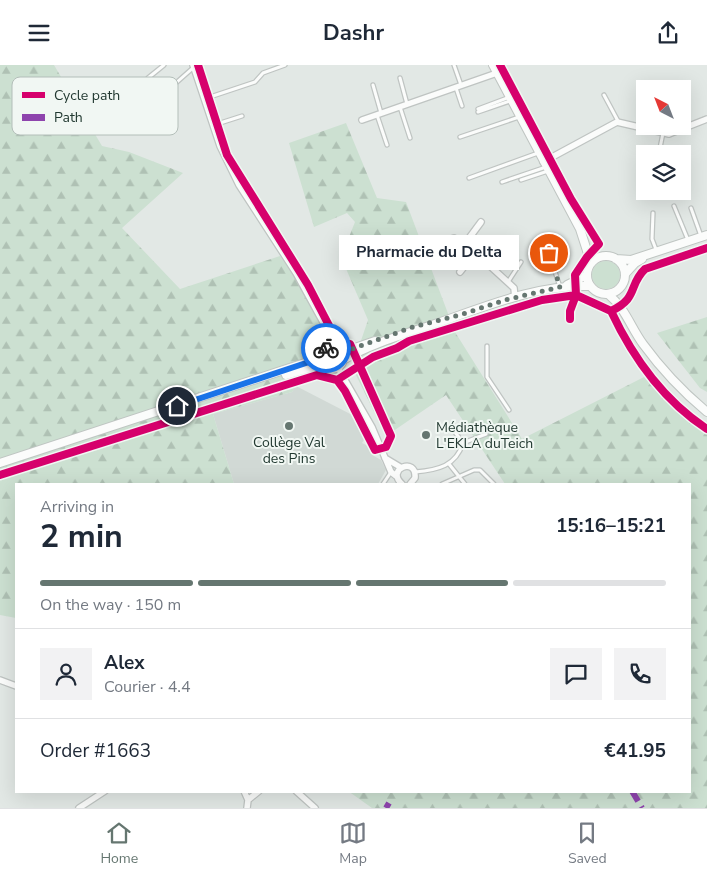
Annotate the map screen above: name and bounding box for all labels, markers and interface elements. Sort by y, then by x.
text: Dashr [323,18,384,48]
icon: menu [25,19,53,47]
icon: share [654,19,682,47]
legend [12,77,178,135]
north arrow [636,80,691,135]
map controls [636,80,691,200]
text: Cycle path [54,86,120,105]
text: Path [54,108,83,127]
button: layers [636,145,691,200]
pin [528,232,570,274]
callout: Pharmacie du Delta [339,235,519,271]
icon: bag [535,239,563,267]
text: Pharmacie du Delta [356,241,502,263]
courier [301,323,351,373]
icon: bike [312,334,340,362]
pin [156,385,198,427]
icon: home [163,392,191,420]
place label: Médiathèque L'EKLA duTeich [436,418,533,453]
marker: Collège Val des Pins [283,420,295,432]
marker: Médiathèque L'EKLA duTeich [420,429,432,441]
place label: Collège Val des Pins [253,433,326,468]
text: Arriving in [40,496,114,518]
text: 15:16–15:21 [556,513,666,539]
text: 2 min [40,515,123,558]
text: On the way · 150 m [40,594,181,616]
button: person [40,648,92,700]
button: chat [550,648,602,700]
button: phone [614,648,666,700]
text: Alex [104,650,145,676]
text: Courier · 4.4 [104,676,190,698]
text: Order #1663 [40,738,151,764]
text: €41.95 [604,738,666,764]
tab: Home [100,819,138,868]
tab: Map [339,819,367,868]
tab: Saved [568,819,607,868]

